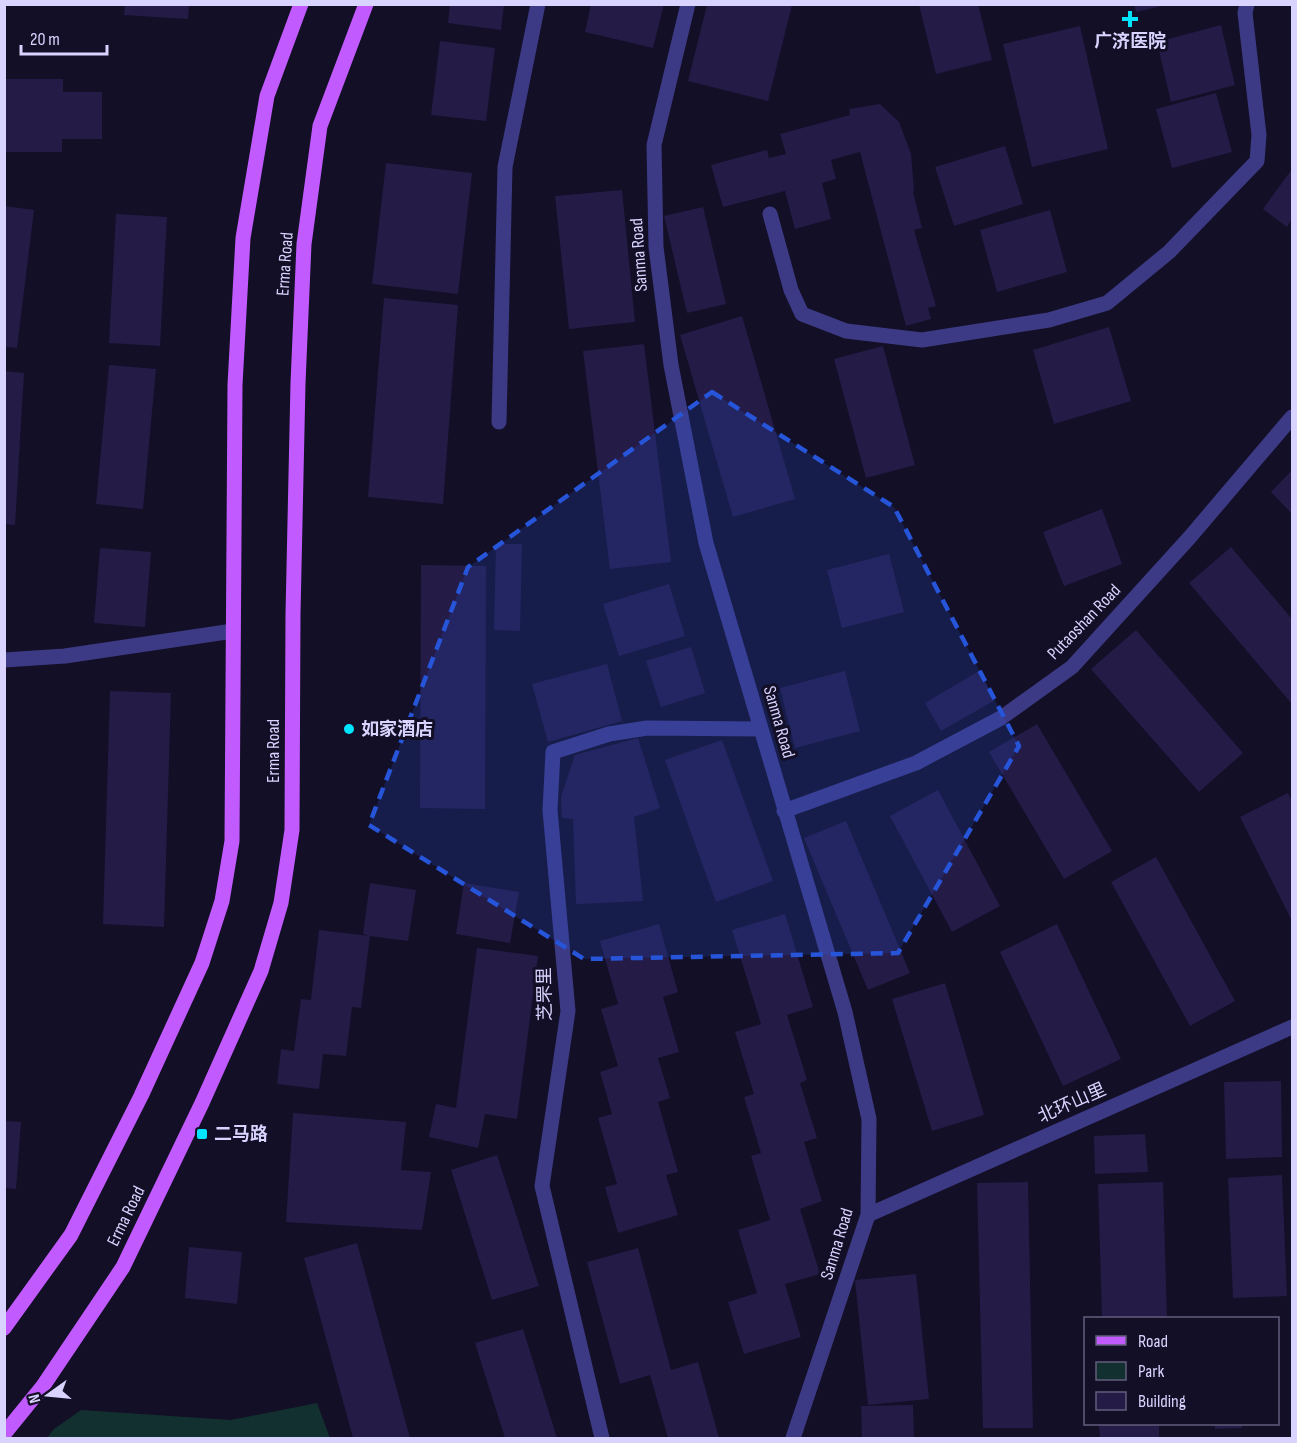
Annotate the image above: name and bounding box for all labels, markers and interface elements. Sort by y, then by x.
marker: 广济医院 [1121,10,1139,28]
scale bar [21,18,106,56]
text: 20 m [30,29,60,50]
place label: 广济医院 [1094,31,1166,52]
street label: Sanma Road [626,218,652,292]
street label: Erma Road [272,231,298,297]
street label: Putaoshan Road [1043,580,1125,664]
street label: Sanma Road [759,684,799,760]
street label: Erma Road [263,719,284,783]
place label: 如家酒店 [361,719,433,740]
marker: 如家酒店 [342,722,356,736]
street label: 芝罘里 [534,967,556,1021]
street label: 北环山里 [1035,1079,1109,1127]
place label: 二马路 [214,1124,268,1145]
marker: 二马路 [195,1127,209,1141]
street label: Erma Road [103,1183,149,1249]
street label: Sanma Road [816,1206,858,1282]
legend [1084,1317,1279,1425]
text: Road [1138,1331,1168,1352]
text: Park [1138,1361,1164,1382]
north arrow [18,1365,78,1425]
text: Building [1138,1391,1186,1412]
text: N [25,1392,45,1405]

